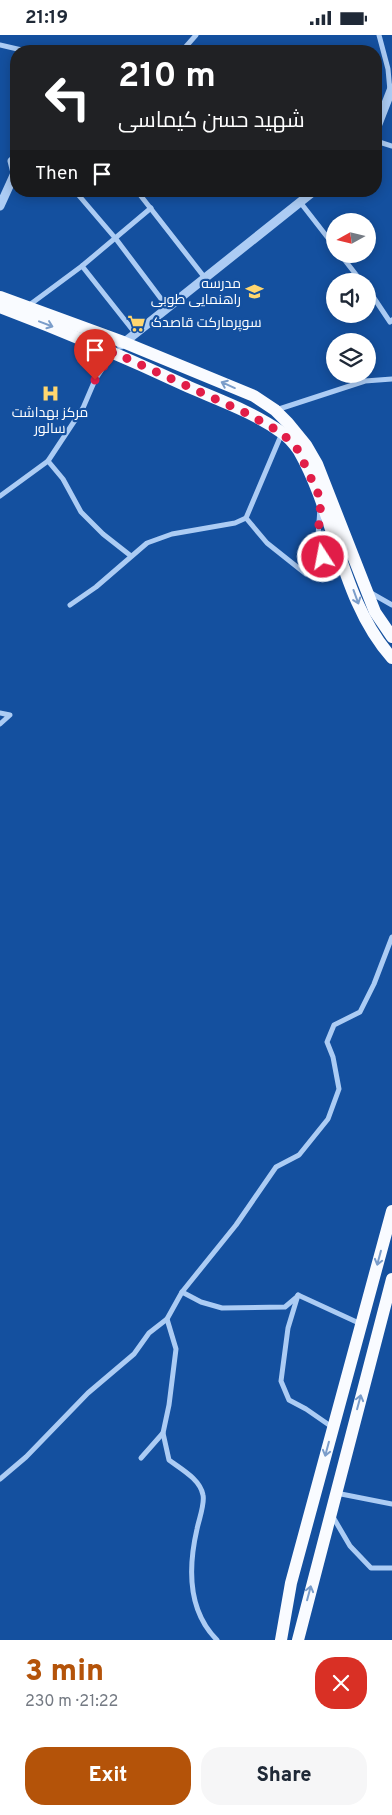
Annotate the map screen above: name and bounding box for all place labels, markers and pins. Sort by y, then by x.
place label: مدرسه راهنمایی طوبی [151,276,241,309]
school or university icon: مدرسه راهنمایی طوبی [245,282,265,302]
supermarket icon: سوپرمارکت قاصدک [127,313,147,333]
place label: سوپرمارکت قاصدک [151,315,261,332]
pin [74,329,116,380]
hospital icon: مرکز بهداشت سالور [40,383,60,403]
place label: مرکز بهداشت سالور [12,405,88,438]

